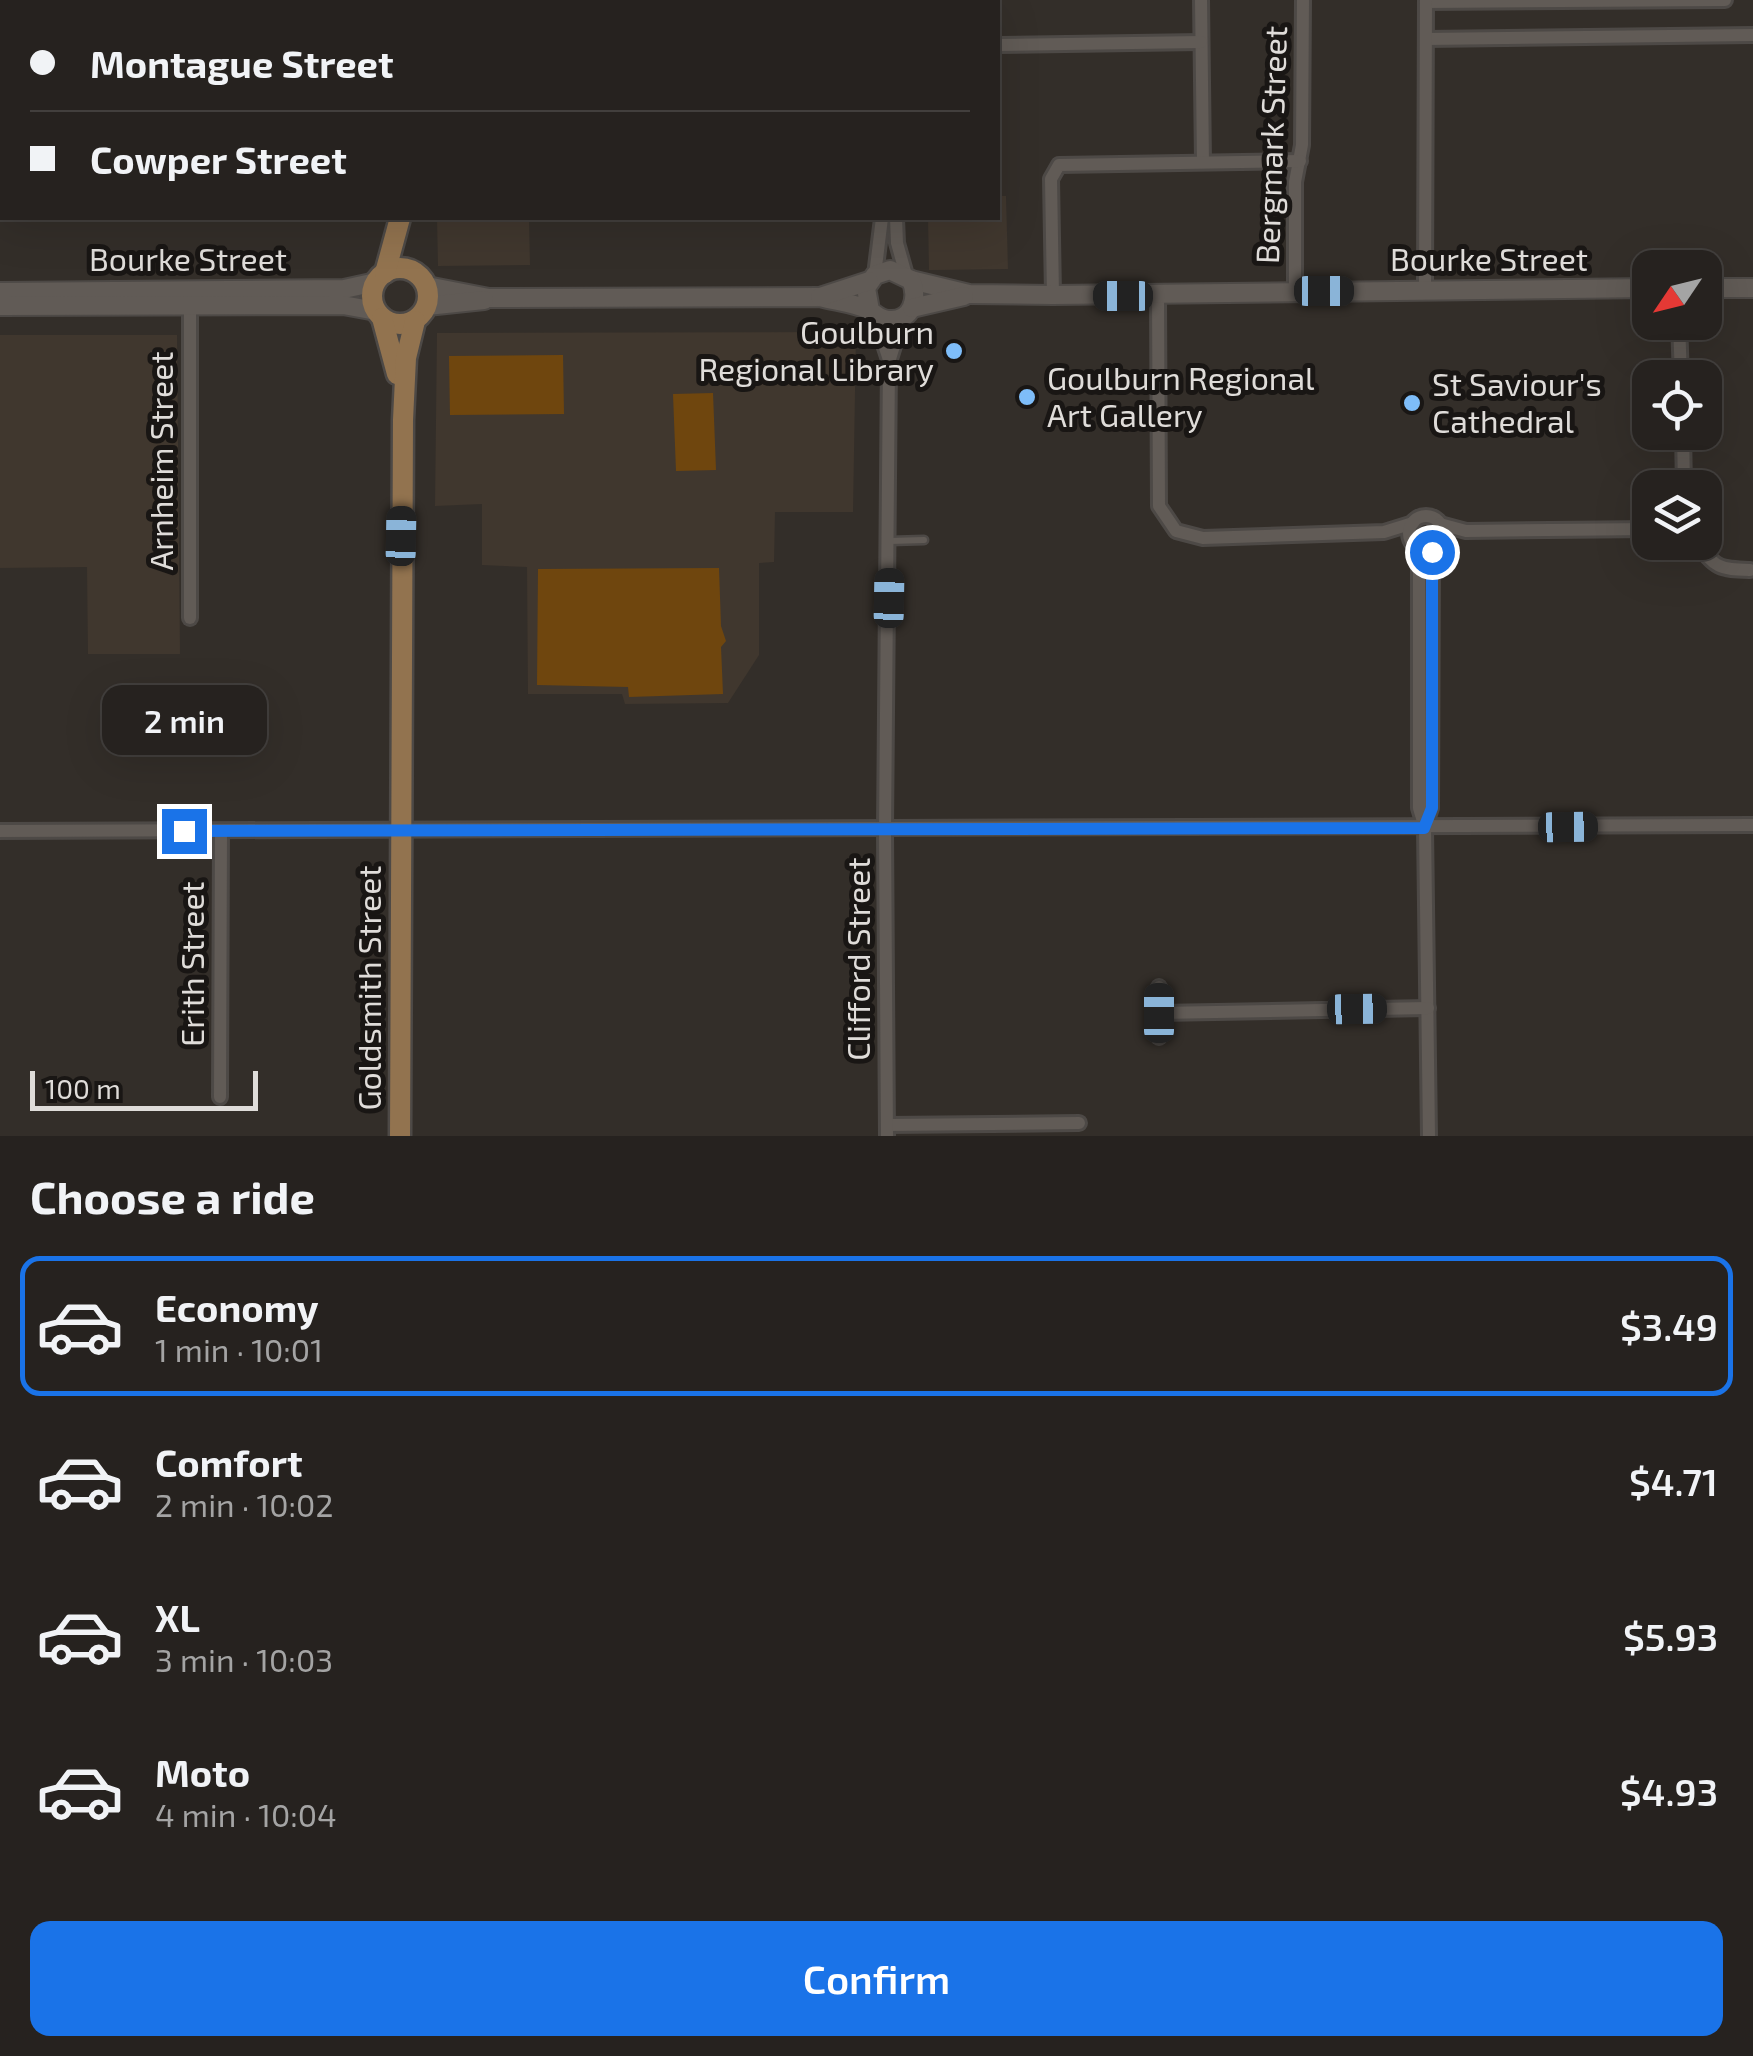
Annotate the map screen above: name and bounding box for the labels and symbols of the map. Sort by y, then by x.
street label: Bergmark Street [1247,25,1293,265]
street label: Bourke Street [89,239,287,277]
street label: Bourke Street [1390,239,1588,277]
north arrow [1632,250,1722,340]
car [1294,276,1354,306]
car [1093,281,1153,311]
place label: Goulburn Regional Library [698,312,934,387]
marker: Goulburn Regional Library [943,340,965,362]
street label: Arnheim Street [141,351,179,571]
place label: Goulburn Regional Art Gallery [1047,358,1315,433]
place label: St Saviour's Cathedral [1432,364,1602,439]
marker: Goulburn Regional Art Gallery [1016,386,1038,408]
marker: St Saviour's Cathedral [1401,392,1423,414]
car [385,506,417,566]
route start [1410,530,1455,575]
car [873,568,905,628]
callout: 2 min [101,686,266,756]
route end [162,809,207,854]
car [1538,811,1598,843]
street label: Clifford Street [838,857,876,1061]
street label: Goldsmith Street [349,865,387,1111]
street label: Erith Street [172,881,210,1047]
car [1144,983,1174,1043]
car [1327,993,1387,1025]
scale bar [30,1066,258,1110]

